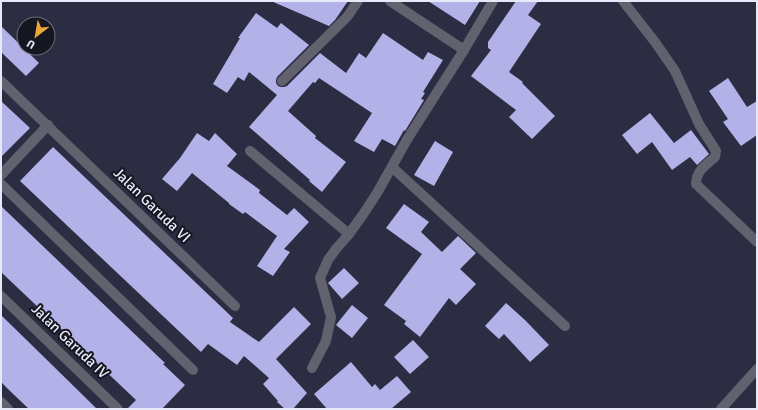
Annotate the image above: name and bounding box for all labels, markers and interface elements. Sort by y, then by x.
north arrow [16,16,56,56]
text: U [25,37,38,52]
street label: Jalan Garuda VI [110,164,194,246]
street label: Jalan Garuda IV [28,300,113,383]

